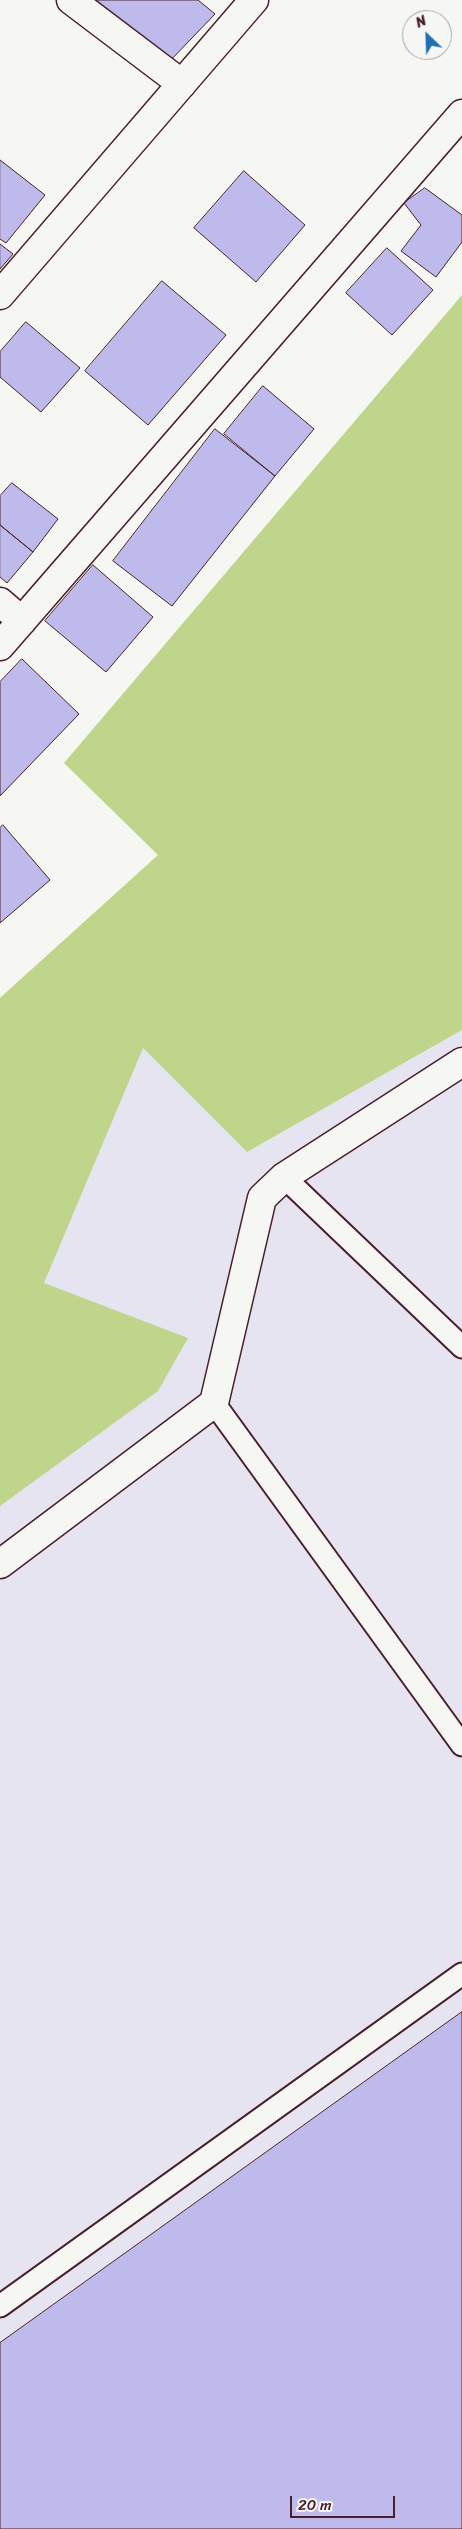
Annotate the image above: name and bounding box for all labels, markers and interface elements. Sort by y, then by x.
text: N [412,8,431,35]
north arrow [402,10,452,60]
scale bar [292,2486,397,2518]
text: 20 m [298,2492,332,2518]

